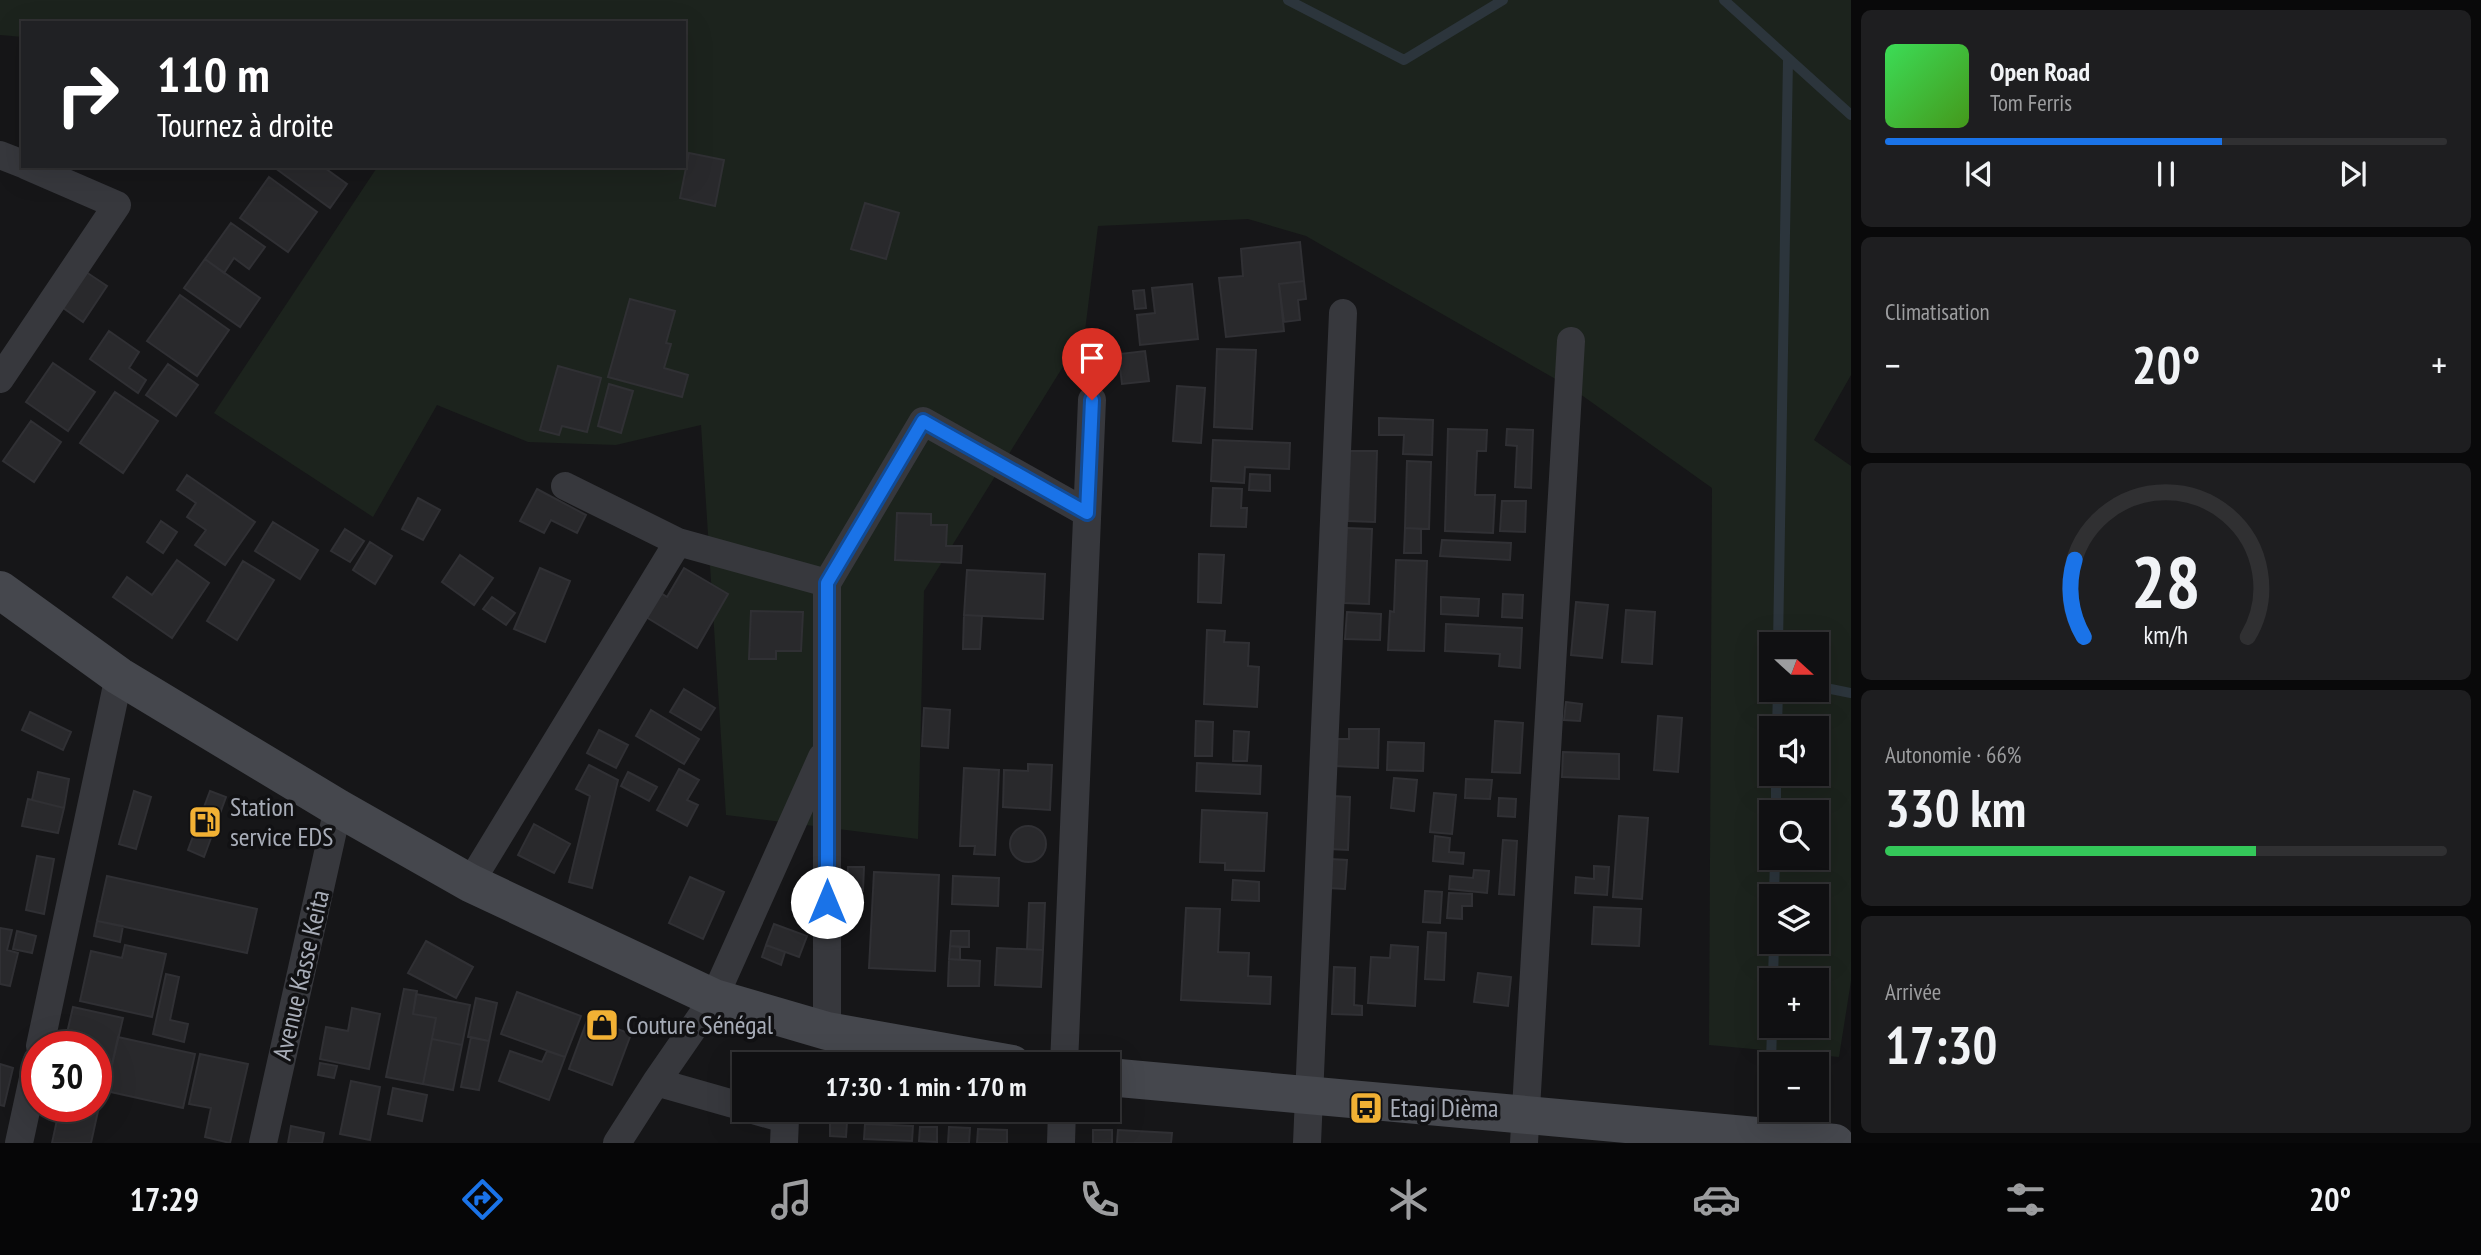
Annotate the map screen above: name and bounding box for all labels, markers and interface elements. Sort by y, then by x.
text: 110 m [157,42,270,106]
icon: right [42,49,133,140]
text: Open Road [1990,55,2090,88]
text: Tom Ferris [1990,88,2072,117]
text: Tournez à droite [157,104,334,146]
icon: previous [1960,155,1998,193]
icon: pause [2147,155,2185,193]
icon: next [2334,155,2372,193]
text: Climatisation [1885,297,1990,326]
pin [1062,328,1122,400]
text: 20° [2132,331,2200,398]
icon: arrive [1073,339,1111,377]
text: − [1885,340,1901,389]
text: + [2431,340,2447,389]
text: 28 [2131,534,2201,628]
text: km/h [2144,619,2188,651]
north arrow [1759,632,1829,702]
map controls [1759,632,1829,1122]
button: sound [1759,716,1829,786]
text: Autonomie · 66% [1885,740,2021,769]
text: 330 km [1885,774,2026,841]
place label: Station service EDS [230,790,333,853]
button: search [1759,800,1829,870]
fuel station icon: Station service EDS [186,803,224,841]
position arrow [790,865,864,939]
button: layers [1759,884,1829,954]
street label: Avenue Kasse Keita [265,887,336,1063]
button: + [1759,968,1829,1038]
text: Arrivée [1885,977,1941,1006]
shop icon: Couture Sénégal [583,1006,621,1044]
place label: Couture Sénégal [626,1008,773,1041]
text: 17:30 [1885,1011,1997,1078]
speed limit sign: 30 [21,1031,112,1122]
button: − [1759,1052,1829,1122]
text: 17:30 · 1 min · 170 m [826,1070,1026,1103]
bus stop icon: Etagi Dièma [1347,1089,1385,1127]
place label: Etagi Dièma [1390,1091,1498,1124]
icon: directions [458,1175,507,1224]
icon: music [767,1175,816,1224]
icon: phone [1075,1175,1124,1224]
icon: climate [1384,1175,1433,1224]
icon: car [1692,1175,1741,1224]
icon: filters [2001,1175,2050,1224]
text: 17:29 [130,1178,199,1220]
text: 20° [2309,1178,2351,1220]

